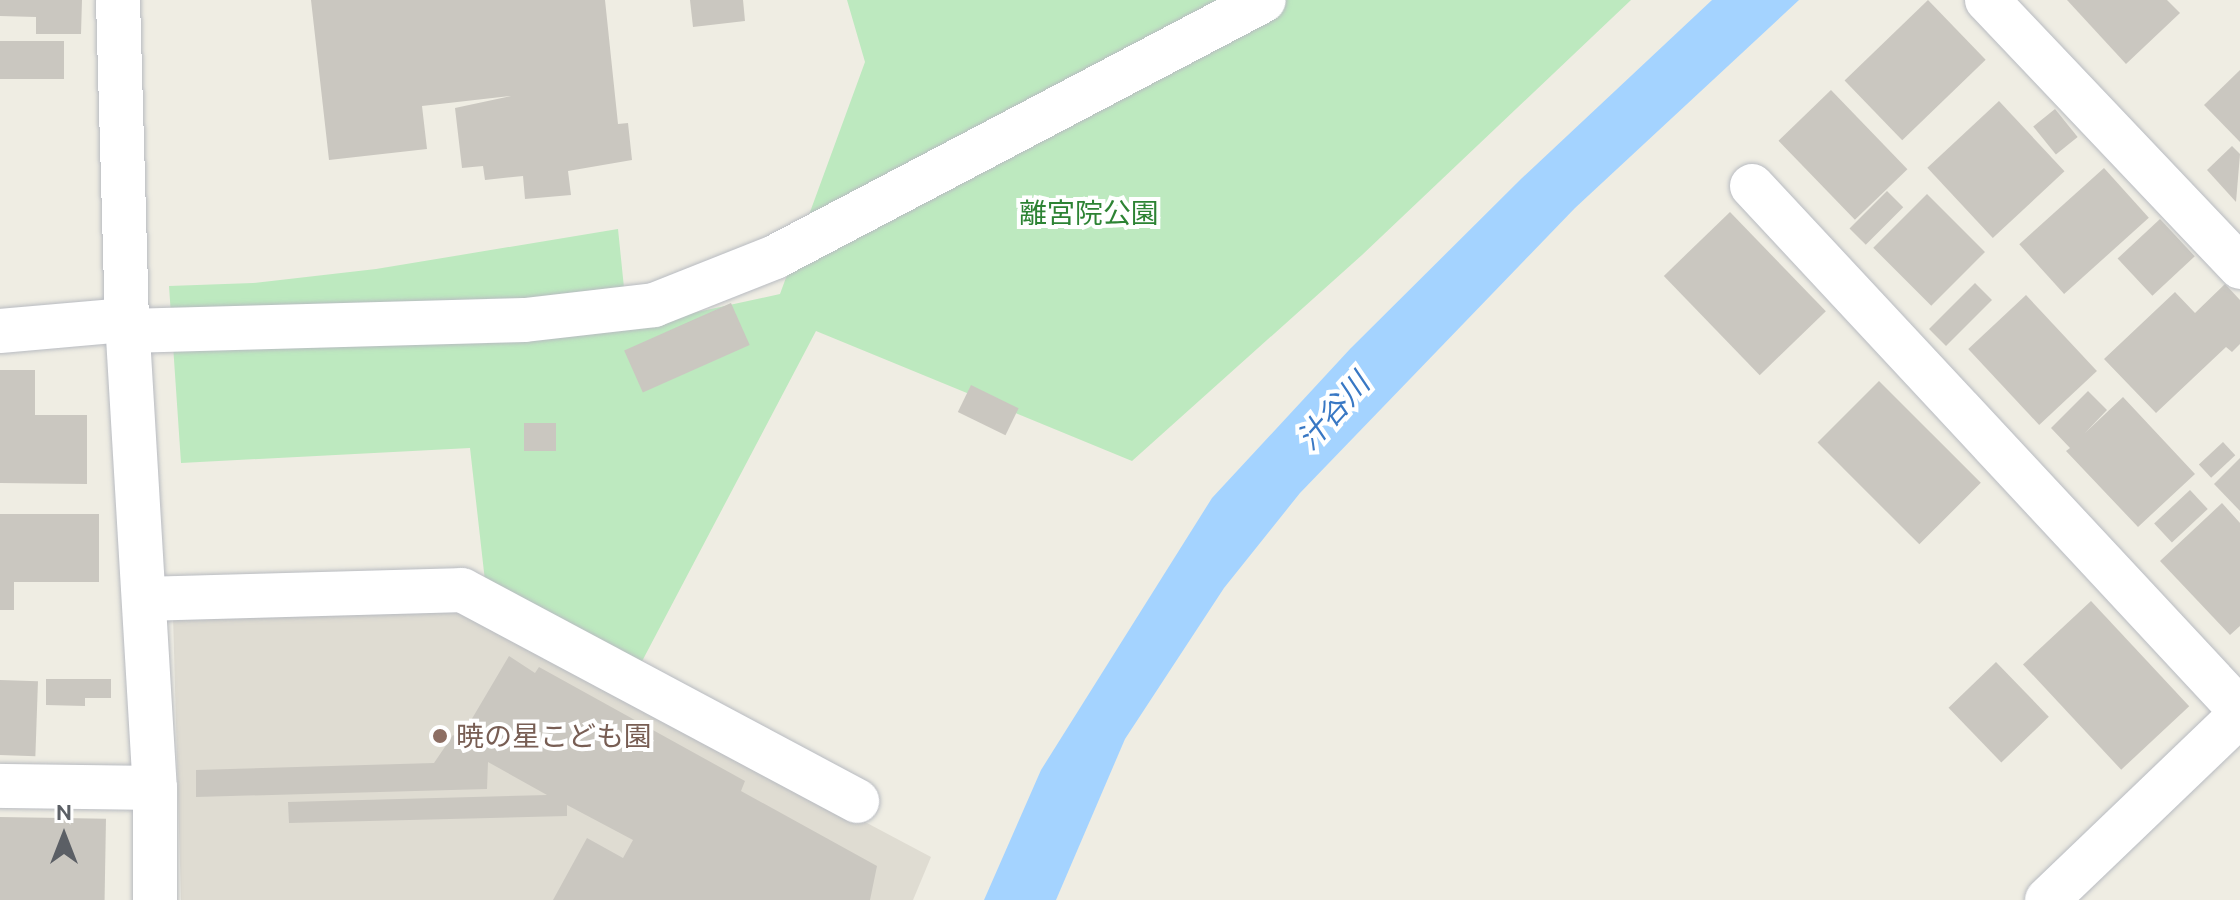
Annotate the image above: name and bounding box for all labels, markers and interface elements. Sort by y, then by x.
park label: 離宮院公園 [1019,196,1159,230]
water label: 汁谷川 [1290,366,1376,456]
place label: 暁の星こども園 [456,719,652,753]
marker: 暁の星こども園 [431,727,449,745]
north arrow [24,796,104,876]
text: N [56,799,72,824]

